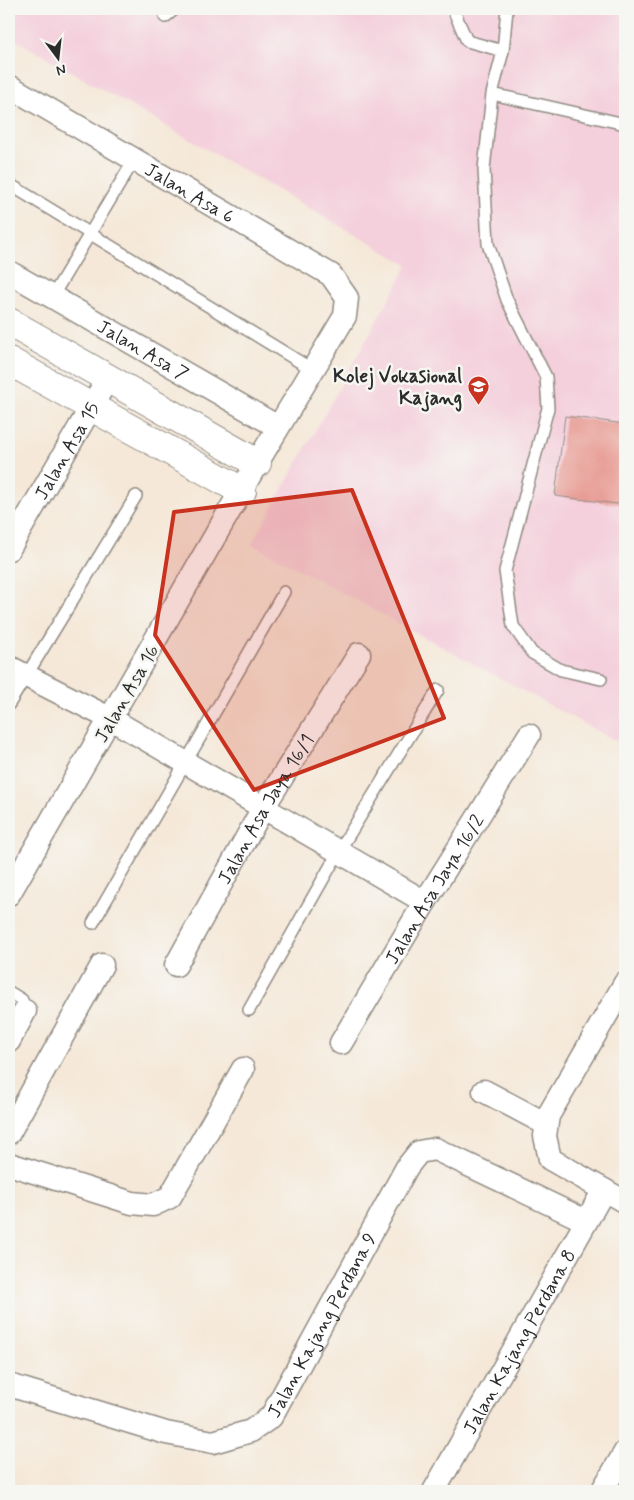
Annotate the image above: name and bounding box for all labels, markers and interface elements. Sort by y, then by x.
north arrow [32,32,82,82]
text: N [54,60,68,79]
street label: Jalan Asa 6 [140,157,239,230]
street label: Jalan Asa 7 [92,314,193,387]
place label: Kolej Vokasional Kajang [333,364,462,412]
school or university icon: Kolej Vokasional Kajang [466,374,490,405]
street label: Jalan Asa 15 [29,398,106,505]
street label: Jalan Asa 16 [89,640,165,747]
street label: Jalan Asa Jaya 16/1 [212,730,320,889]
street label: Jalan Asa Jaya 16/2 [380,810,490,969]
street label: Jalan Kajang Perdana 9 [262,1229,383,1422]
street label: Jalan Kajang Perdana 8 [458,1245,582,1439]

